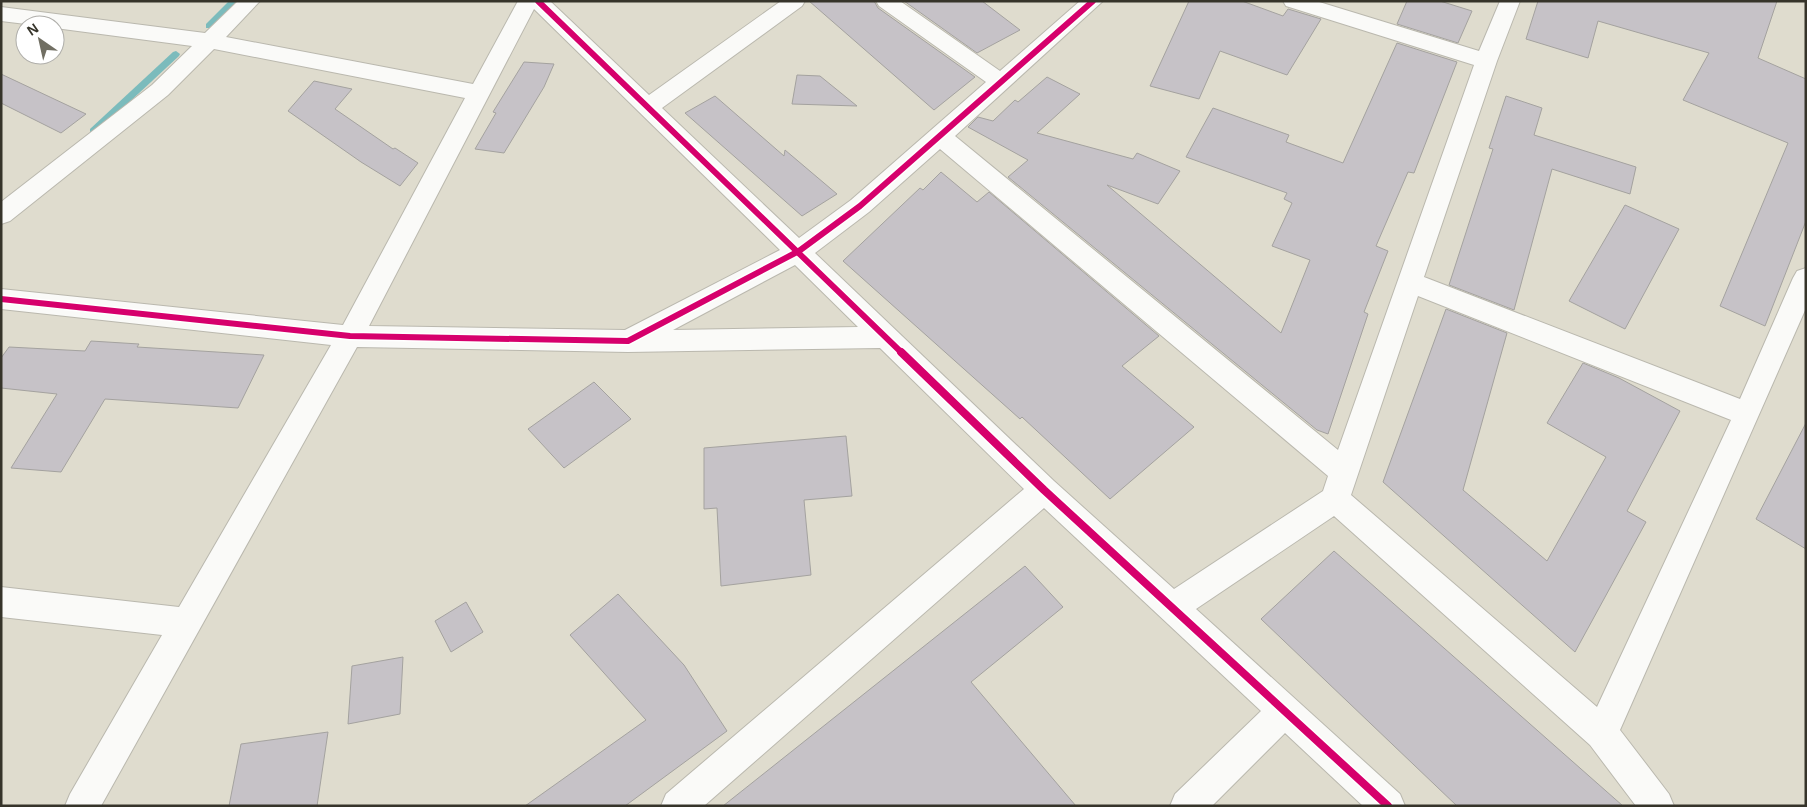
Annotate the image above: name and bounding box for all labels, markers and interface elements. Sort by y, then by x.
north arrow [15,15,65,65]
text: N [24,20,41,39]

